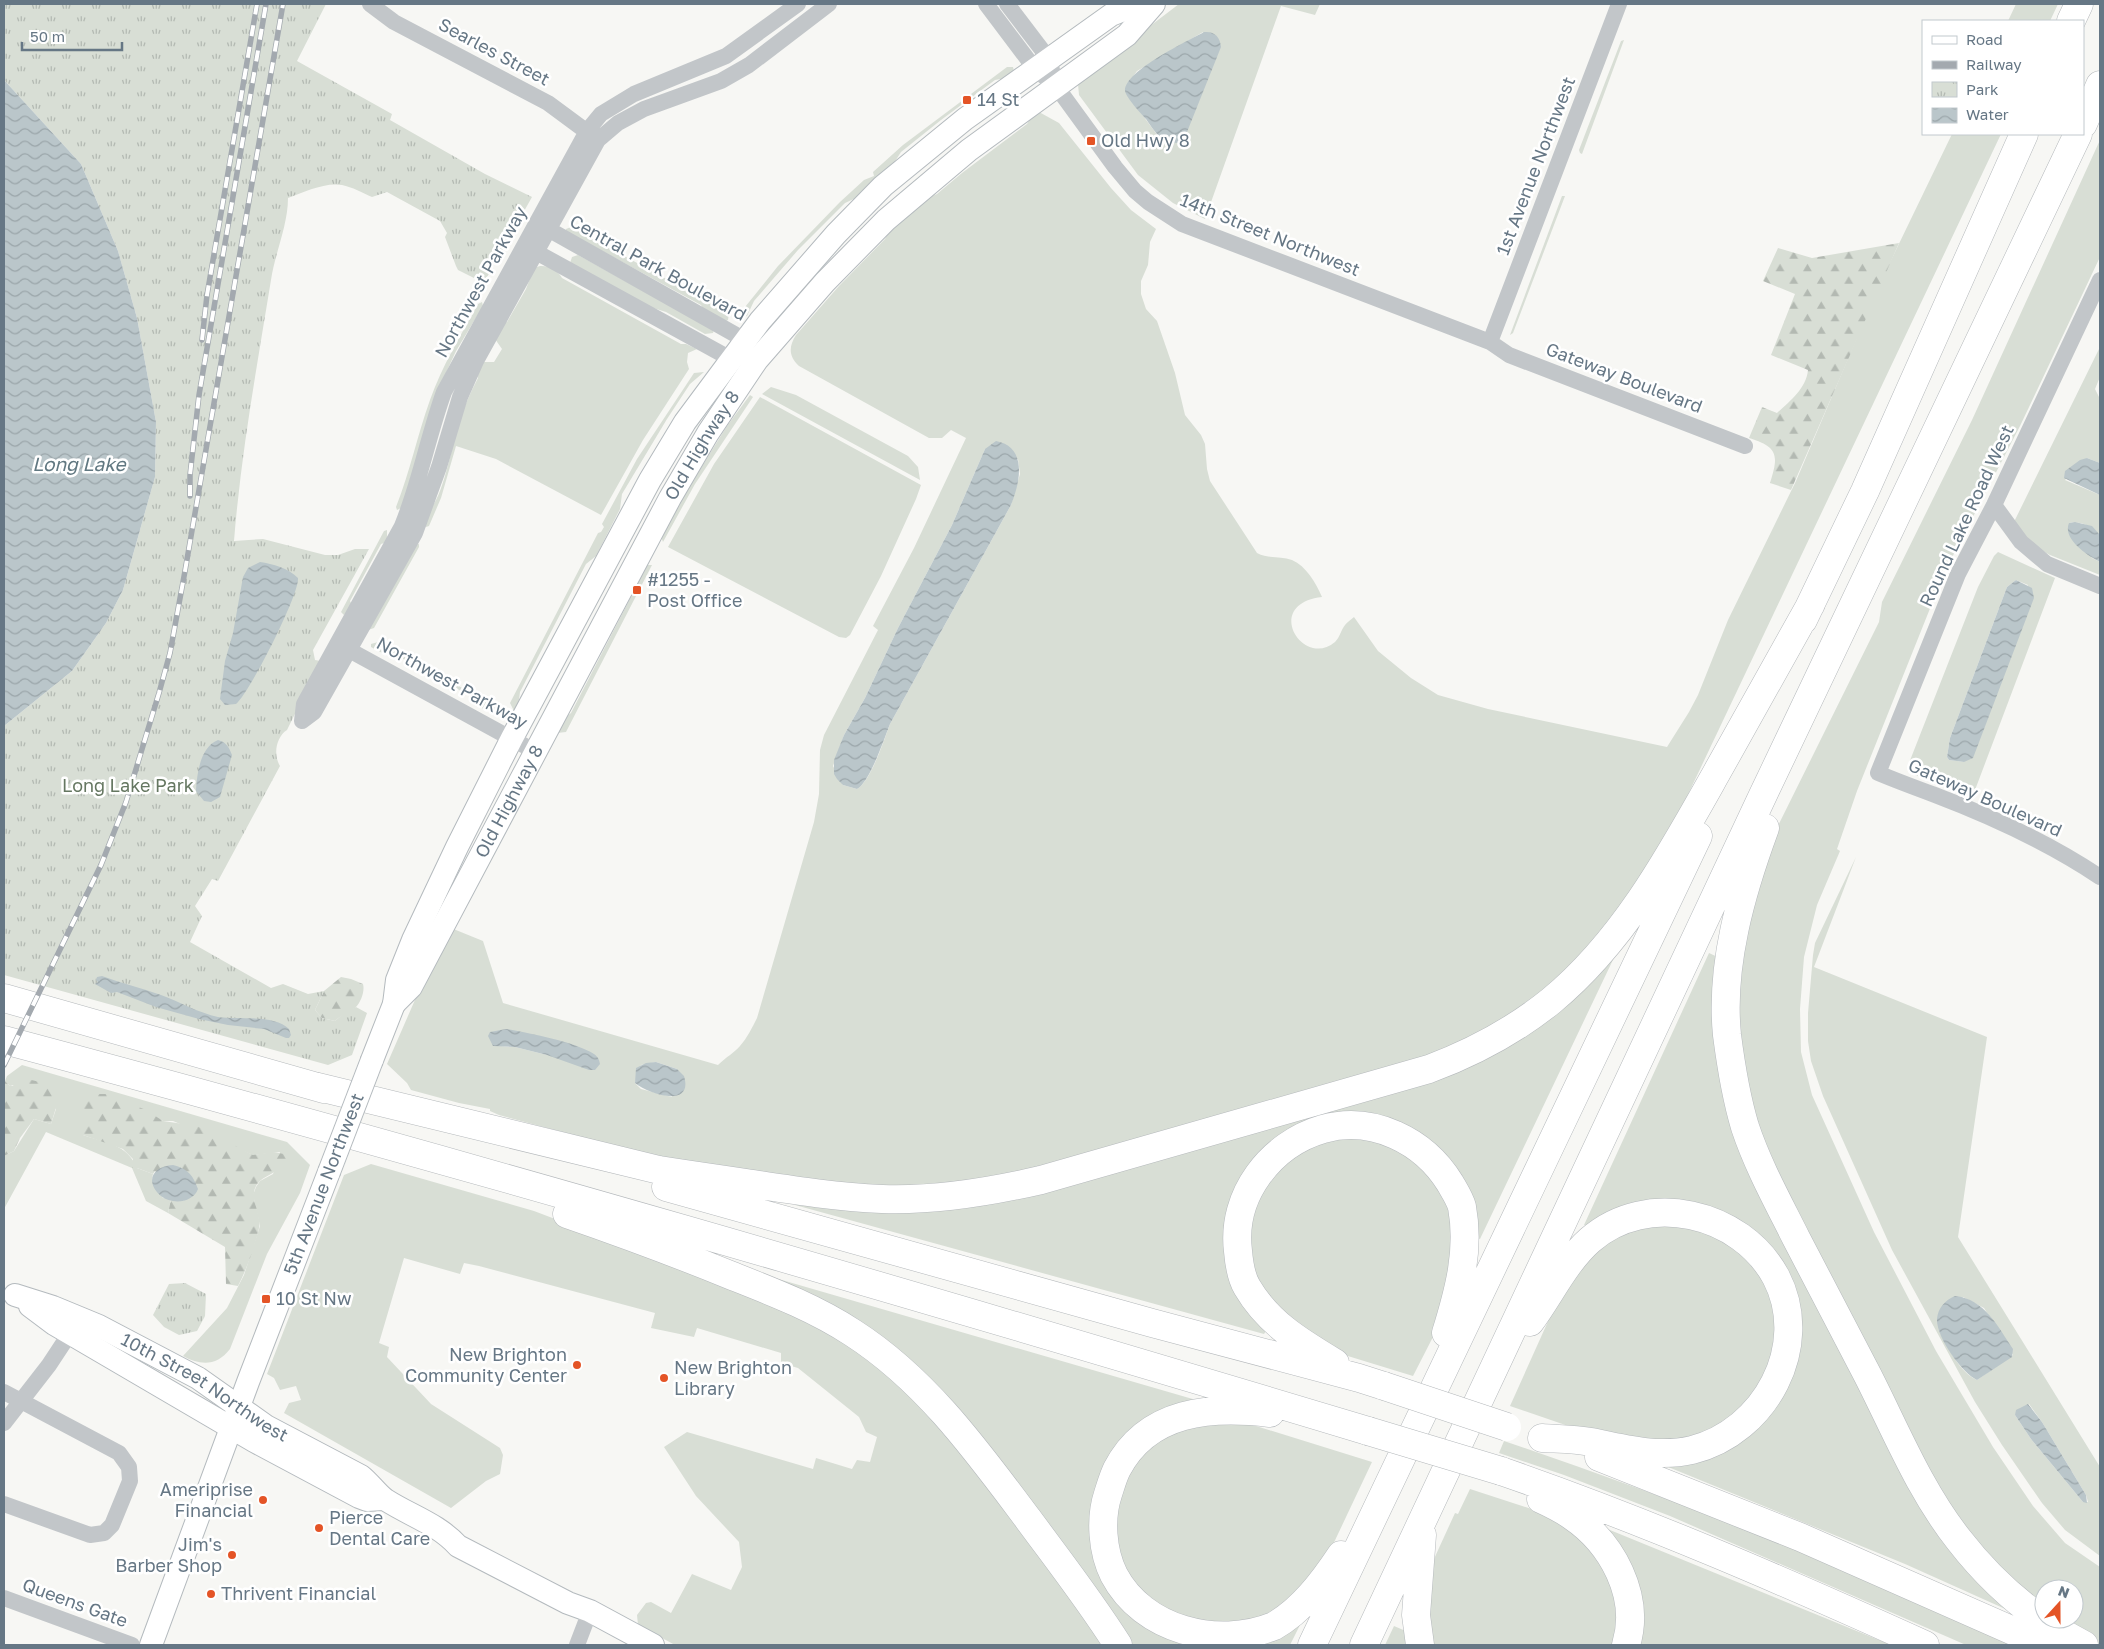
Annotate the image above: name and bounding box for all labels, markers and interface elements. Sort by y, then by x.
street label: Searles Street [435,13,554,90]
scale bar [22,20,122,52]
legend [1922,20,2084,135]
text: 50 m [30,27,65,45]
text: Road [1966,30,2003,48]
text: Railway [1966,55,2022,73]
street label: 1st Avenue Northwest [1491,73,1579,258]
text: Park [1966,80,1999,98]
place label: 14 St [977,88,1020,110]
marker: 14 St [961,94,973,106]
text: Water [1966,105,2009,123]
place label: Old Hwy 8 [1101,129,1190,151]
marker: Old Hwy 8 [1085,135,1097,147]
street label: 14th Street Northwest [1177,188,1363,280]
street label: Northwest Parkway [429,202,531,361]
street label: Central Park Boulevard [566,209,751,325]
street label: Gateway Boulevard [1543,337,1706,417]
street label: Old Highway 8 [659,386,743,504]
street label: Round Lake Road West [1914,421,2018,610]
water label: Long Lake [32,452,128,475]
place label: #1255 - Post Office [647,568,742,611]
marker: #1255 - Post Office [631,584,643,596]
street label: Northwest Parkway [373,631,532,733]
street label: Old Highway 8 [470,741,547,861]
street label: Gateway Boulevard [1905,753,2066,841]
park label: Long Lake Park [62,774,194,796]
street label: 5th Avenue Northwest [278,1090,368,1278]
place label: 10 St Nw [276,1287,352,1309]
marker: 10 St Nw [260,1293,272,1305]
street label: 10th Street Northwest [118,1328,292,1446]
place label: New Brighton Community Center [405,1343,567,1386]
place label: New Brighton Library [674,1356,792,1399]
marker: New Brighton Community Center [571,1359,583,1371]
marker: New Brighton Library [658,1372,670,1384]
place label: Ameriprise Financial [160,1478,253,1521]
marker: Ameriprise Financial [257,1494,269,1506]
place label: Pierce Dental Care [329,1506,430,1549]
marker: Pierce Dental Care [313,1522,325,1534]
place label: Jim's Barber Shop [115,1533,222,1576]
marker: Jim's Barber Shop [226,1549,238,1561]
street label: Queens Gate [20,1573,131,1631]
north arrow [2034,1579,2084,1629]
place label: Thrivent Financial [221,1582,376,1604]
text: N [2056,1582,2072,1601]
marker: Thrivent Financial [205,1588,217,1600]

